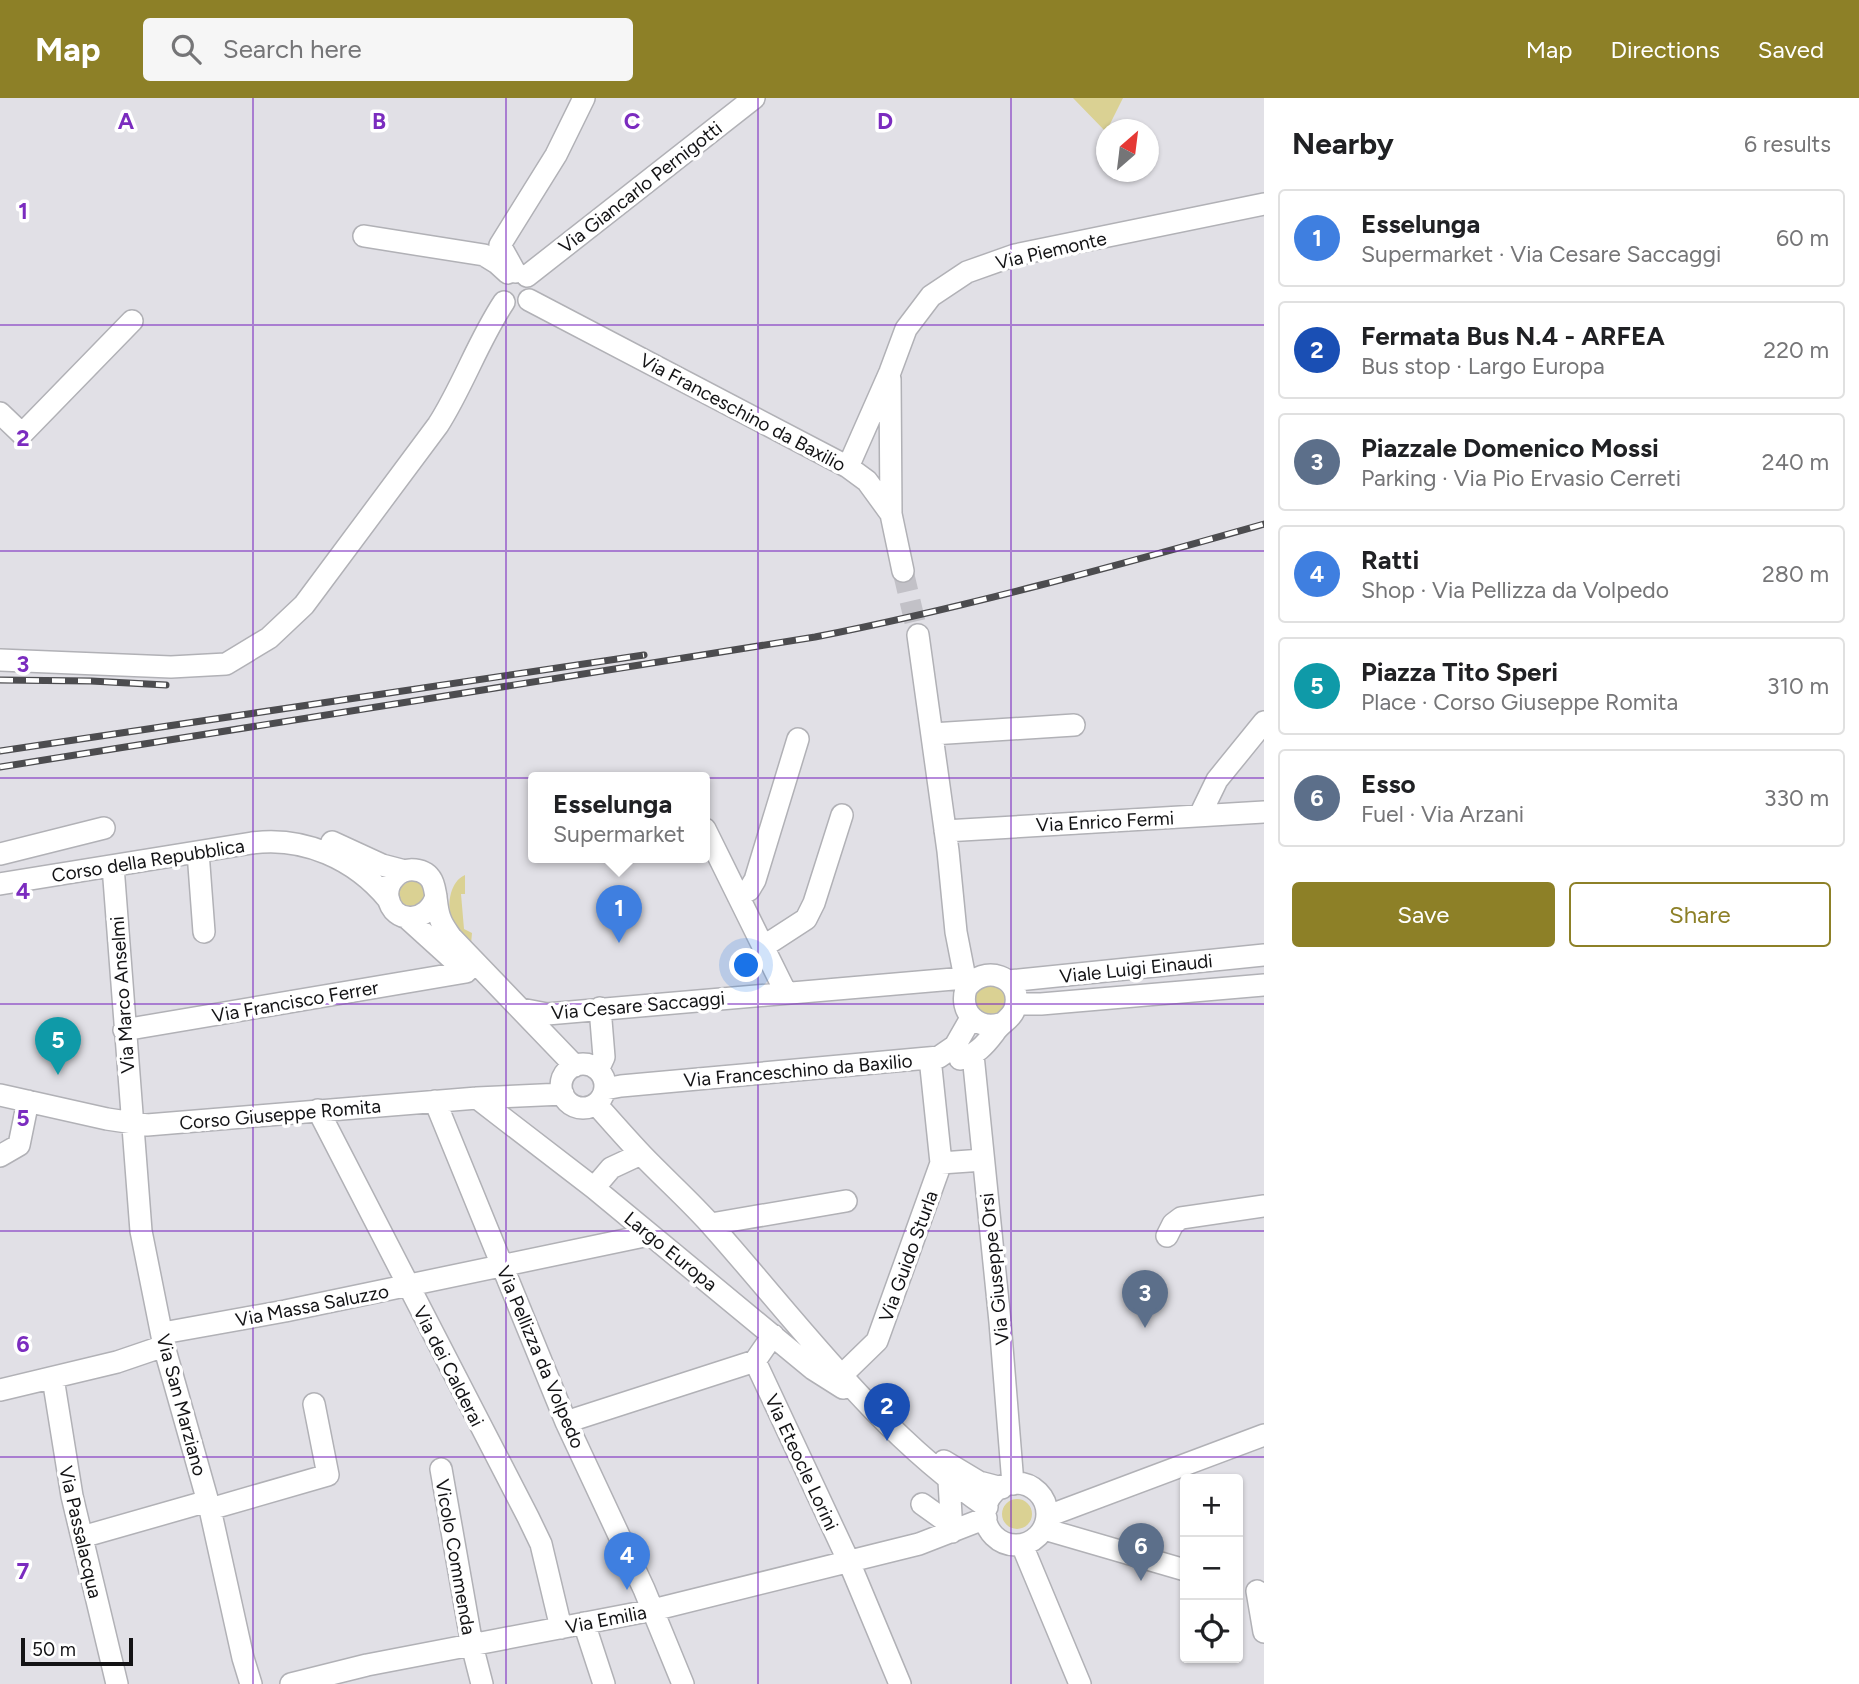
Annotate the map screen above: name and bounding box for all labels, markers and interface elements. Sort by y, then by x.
search box [143,18,633,81]
text: Map [35,30,101,69]
icon: search [167,30,205,68]
text: Search here [223,33,362,65]
text: Map [1526,35,1572,64]
text: Directions [1610,35,1720,64]
text: Saved [1758,35,1824,64]
text: A [118,107,135,135]
text: B [372,107,386,135]
text: C [624,107,641,135]
text: D [877,107,893,135]
street label: Via Giancarlo Pernigotti [554,116,727,258]
north arrow [1096,119,1159,182]
text: Nearby [1292,125,1394,162]
text: 6 results [1744,130,1831,158]
text: 1 [18,197,28,225]
text: Esselunga [1361,208,1480,240]
text: 1 [1312,224,1322,252]
text: 60 m [1776,224,1829,252]
street label: Via Piemonte [993,227,1109,274]
text: Supermarket · Via Cesare Saccaggi [1361,240,1721,268]
text: Fermata Bus N.4 - ARFEA [1361,320,1665,352]
text: 2 [1310,336,1324,364]
text: 220 m [1763,336,1829,364]
street label: Via Franceschino da Baxilio [636,348,850,477]
text: Bus stop · Largo Europa [1361,352,1605,380]
text: 2 [16,424,30,452]
text: Piazzale Domenico Mossi [1361,432,1659,464]
text: 3 [1311,448,1323,476]
text: 240 m [1762,448,1829,476]
text: Parking · Via Pio Ervasio Cerreti [1361,464,1681,492]
text: Ratti [1361,544,1419,576]
text: 4 [1310,560,1324,588]
text: 280 m [1762,560,1829,588]
text: Shop · Via Pellizza da Volpedo [1361,576,1669,604]
text: 3 [17,650,29,678]
text: Piazza Tito Speri [1361,656,1558,688]
text: 5 [1310,672,1324,700]
text: 310 m [1767,672,1829,700]
text: Place · Corso Giuseppe Romita [1361,688,1678,716]
text: Esso [1361,768,1416,800]
popup [528,772,710,863]
text: 6 [1310,784,1324,812]
text: 330 m [1764,784,1829,812]
text: Esselunga [553,788,672,820]
text: Fuel · Via Arzani [1361,800,1524,828]
street label: Via Enrico Fermi [1035,806,1175,837]
text: Supermarket [553,820,685,848]
street label: Corso della Repubblica [50,834,246,887]
text: 4 [16,877,30,905]
button: Save [1292,882,1555,947]
button: Share [1569,882,1831,947]
pin: 1 [596,885,642,943]
street label: Via Marco Anselmi [106,916,139,1074]
your location [729,948,763,982]
street label: Viale Luigi Einaudi [1058,949,1214,988]
street label: Via Francisco Ferrer [210,975,381,1027]
street label: Via Cesare Saccaggi [550,986,726,1025]
pin: 5 [35,1017,81,1075]
street label: Via Franceschino da Baxilio [683,1049,913,1092]
street label: Corso Giuseppe Romita [178,1094,382,1135]
text: 5 [16,1104,30,1132]
street label: Via Guido Sturla [874,1187,943,1325]
street label: Via Giuseppe Orsi [975,1192,1014,1346]
street label: Largo Europa [620,1207,722,1296]
street label: Via Pellizza da Volpedo [492,1263,589,1452]
pin: 3 [1122,1270,1168,1328]
street label: Via Massa Saluzzo [234,1279,391,1332]
street label: Via dei Calderai [408,1302,489,1430]
text: 6 [16,1330,30,1358]
street label: Via San Marziano [152,1332,212,1479]
pin: 2 [864,1383,910,1441]
street label: Via Eteocle Lorini [760,1390,843,1534]
street label: Via Passalacqua [54,1464,107,1601]
map controls [1180,1474,1243,1663]
button: + [1180,1474,1243,1537]
street label: Vicolo Commenda [430,1477,481,1637]
pin: 6 [1118,1523,1164,1581]
pin: 4 [604,1532,650,1590]
button: − [1180,1537,1243,1600]
text: 7 [17,1557,30,1585]
street label: Via Emilia [564,1600,649,1639]
button: locate [1180,1600,1243,1663]
scale bar [21,1635,133,1667]
text: 50 m [32,1638,76,1661]

